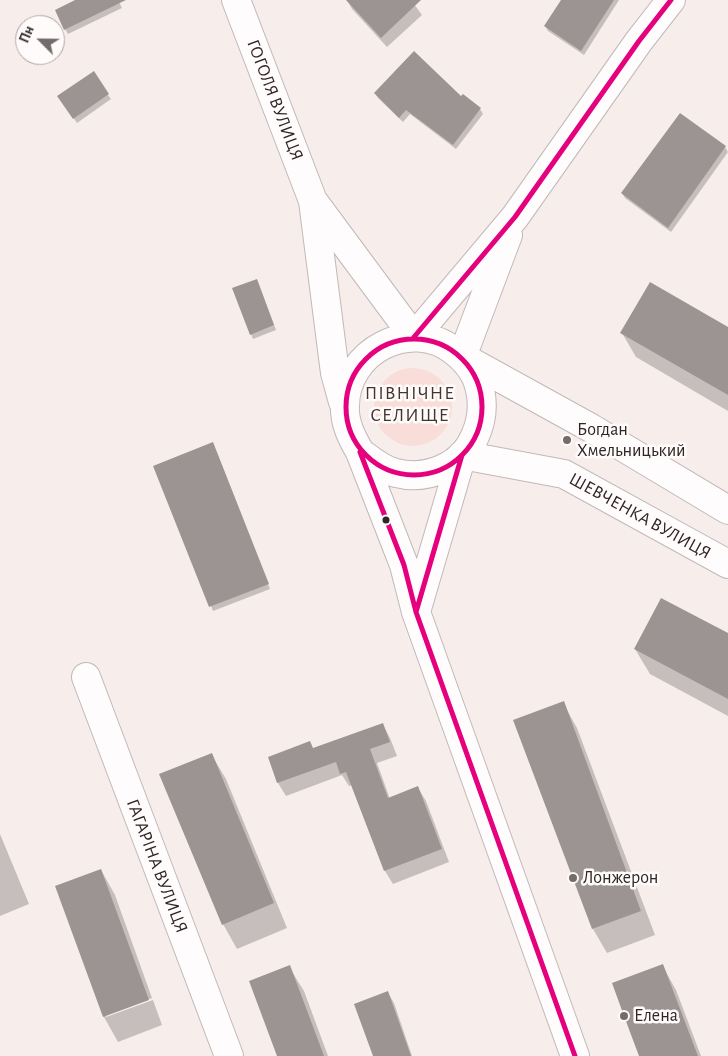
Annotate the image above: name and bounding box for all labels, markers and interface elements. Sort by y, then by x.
north arrow [15,15,65,65]
text: Пн [17,24,37,45]
street label: ГОГОЛЯ ВУЛИЦЯ [242,36,308,164]
district label: ПІВНІЧНЕ СЕЛИЩЕ [364,382,456,426]
place label: Богдан Хмельницький [577,419,686,462]
marker: Богдан Хмельницький [561,434,573,446]
street label: ШЕВЧЕНКА ВУЛИЦЯ [565,468,715,564]
unlabelled marker [381,515,391,525]
street label: ГАГАРІНА ВУЛИЦЯ [122,796,192,936]
place label: Лонжерон [583,867,658,889]
marker: Лонжерон [567,872,579,884]
place label: Елена [634,1005,678,1027]
marker: Елена [618,1010,630,1022]

